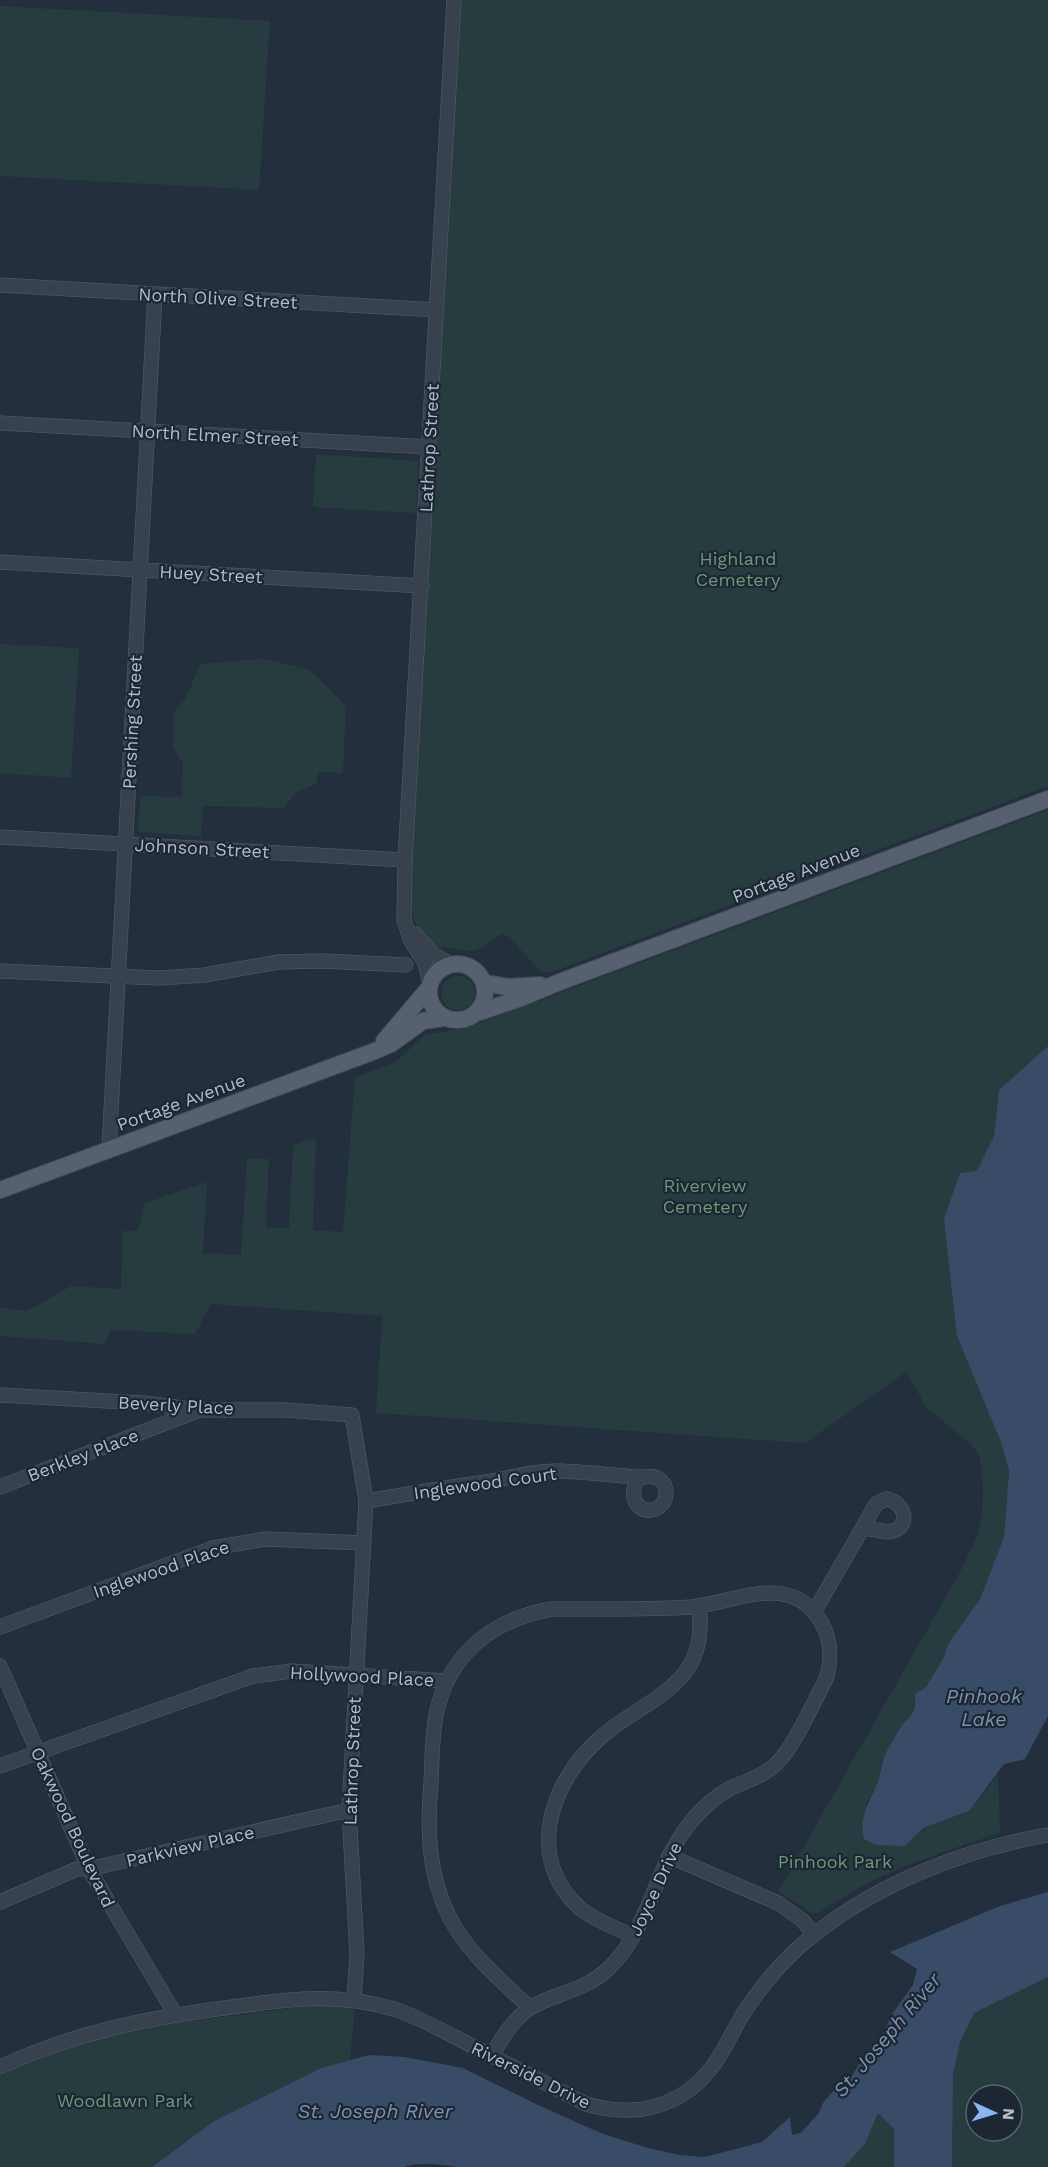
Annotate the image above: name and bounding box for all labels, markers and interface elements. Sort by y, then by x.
street label: North Olive Street [138,283,299,313]
street label: Lathrop Street [415,383,443,513]
street label: North Elmer Street [131,420,300,450]
park label: Highland Cemetery [696,548,781,590]
street label: Huey Street [159,561,264,587]
street label: Pershing Street [118,654,146,790]
street label: Johnson Street [134,834,270,862]
street label: Portage Avenue [729,839,863,907]
street label: Portage Avenue [114,1069,248,1135]
park label: Riverview Cemetery [663,1175,748,1217]
street label: Beverly Place [117,1391,235,1419]
street label: Berkley Place [24,1424,142,1486]
street label: Inglewood Court [412,1463,558,1503]
street label: Inglewood Place [90,1536,232,1602]
street label: Hollywood Place [289,1662,435,1690]
water label: Pinhook Lake [946,1684,1023,1731]
street label: Lathrop Street [339,1696,365,1826]
street label: Oakwood Boulevard [27,1743,119,1911]
street label: Parkview Place [124,1821,256,1871]
street label: Joyce Drive [624,1839,686,1939]
park label: Pinhook Park [778,1851,892,1872]
water label: St. Joseph River [828,1967,947,2102]
street label: Riverside Drive [468,2037,594,2113]
north arrow [964,2083,1024,2143]
park label: Woodlawn Park [57,2090,193,2111]
water label: St. Joseph River [298,2099,454,2123]
text: N [999,2107,1018,2121]

